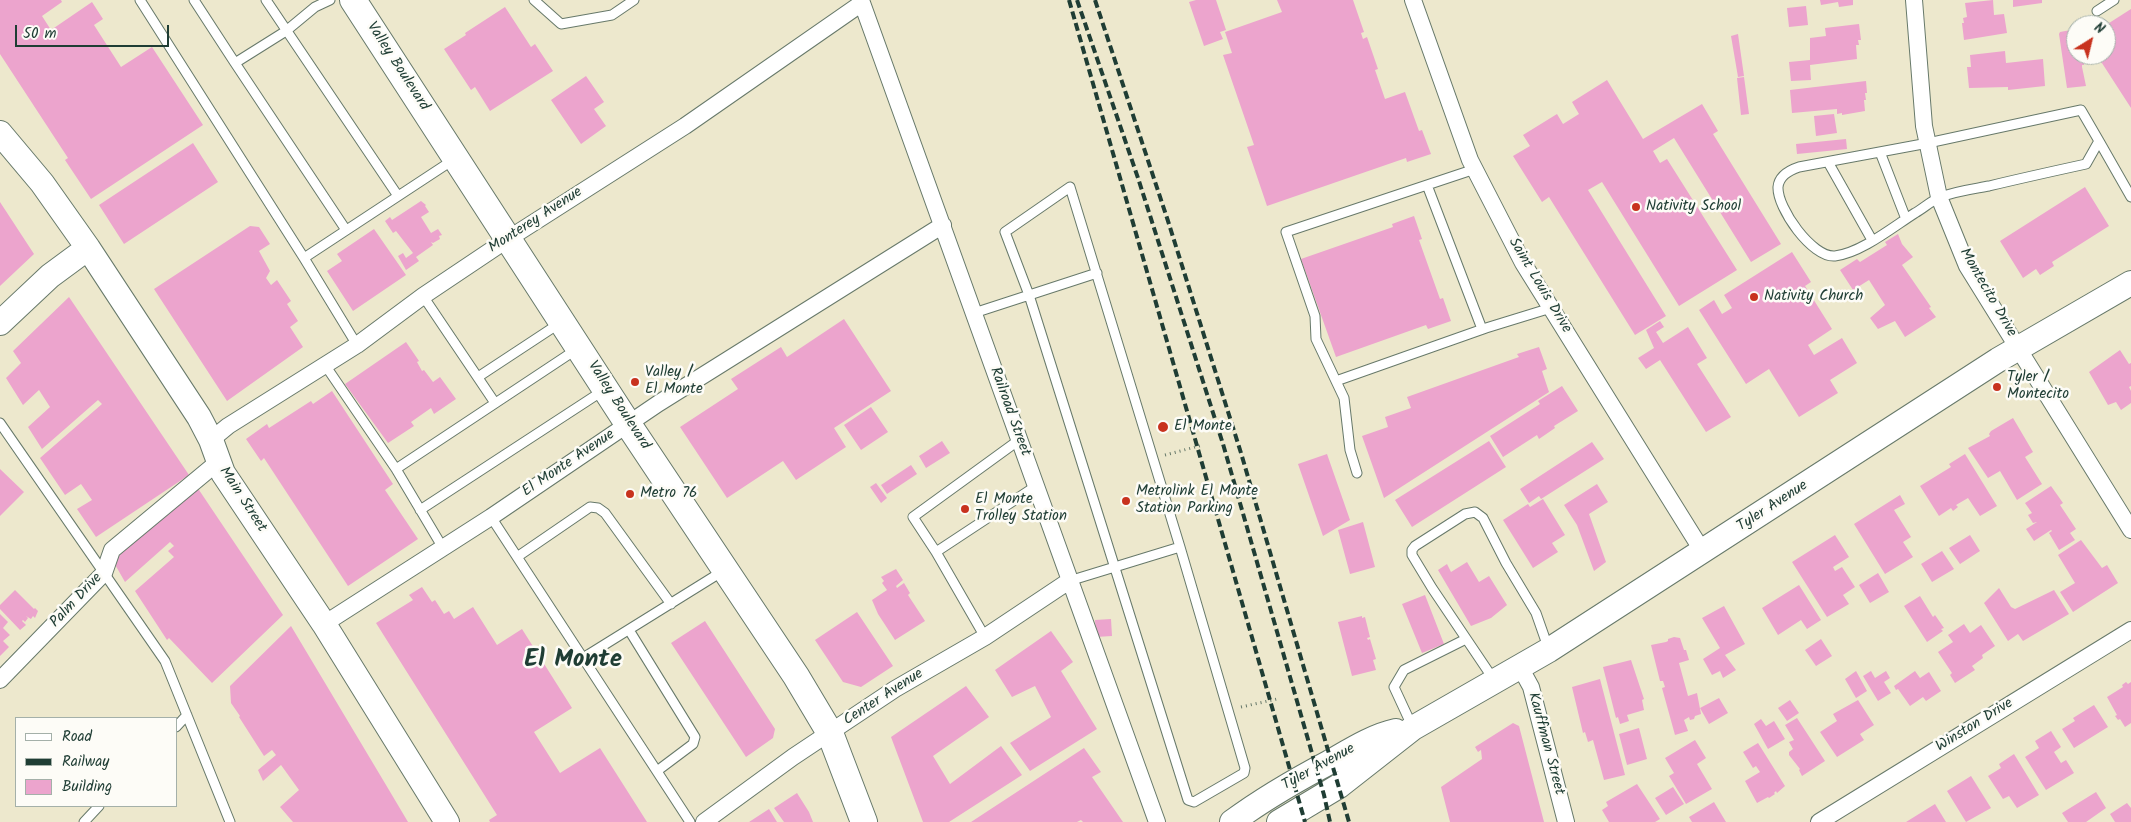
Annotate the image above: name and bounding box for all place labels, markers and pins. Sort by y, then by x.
place label: Nativity School [1646,198,1741,216]
marker: Nativity School [1630,201,1642,213]
place label: Nativity Church [1764,288,1863,306]
marker: Nativity Church [1748,291,1760,303]
place label: Valley / El Monte [645,364,703,399]
place label: Tyler / Montecito [2007,369,2069,404]
marker: Valley / El Monte [629,376,641,388]
marker: Tyler / Montecito [1991,381,2003,393]
place label: El Monte [1174,418,1232,436]
marker: El Monte [1156,420,1170,434]
place label: Metrolink El Monte Station Parking [1136,483,1258,518]
place label: Metro 76 [640,485,697,503]
marker: Metro 76 [624,488,636,500]
place label: El Monte Trolley Station [975,491,1067,526]
marker: Metrolink El Monte Station Parking [1120,495,1132,507]
marker: El Monte Trolley Station [959,503,971,515]

